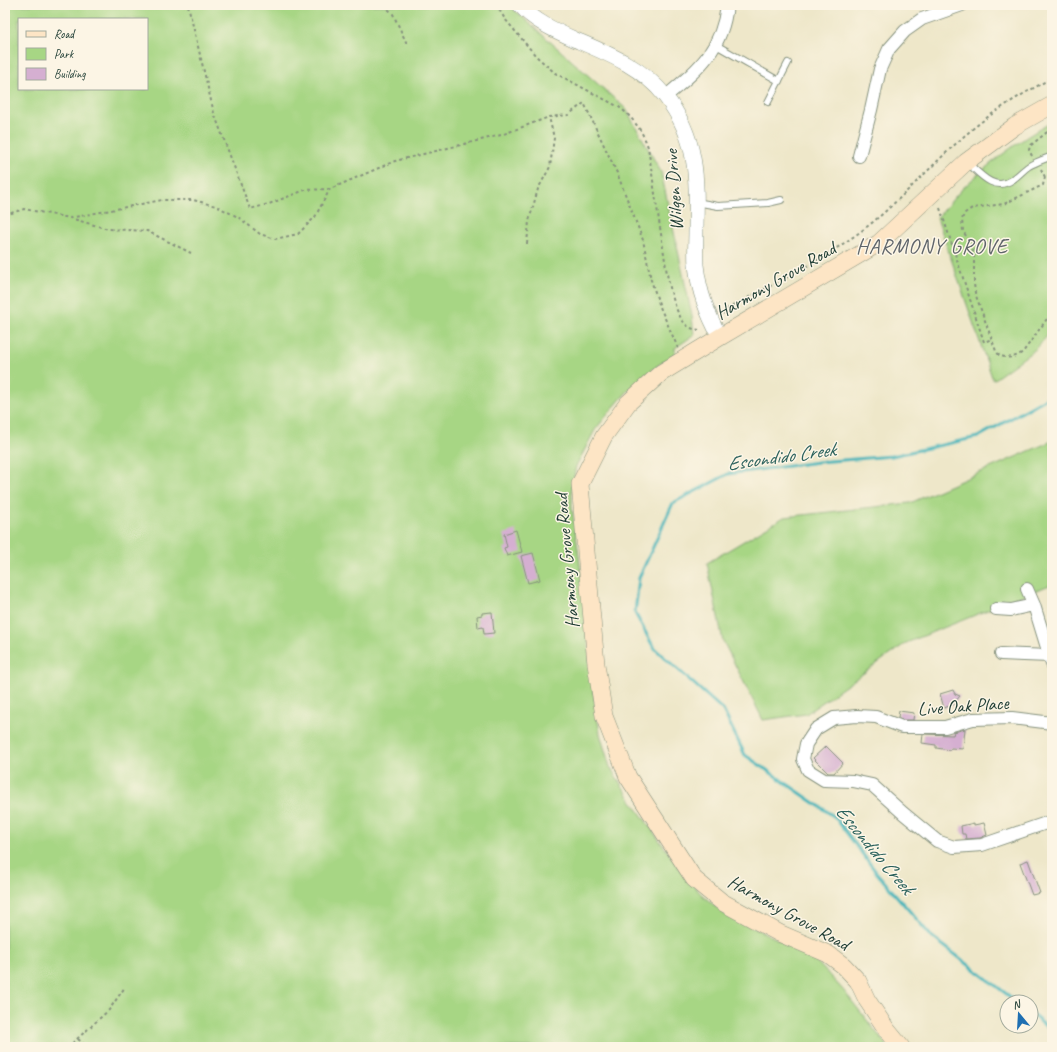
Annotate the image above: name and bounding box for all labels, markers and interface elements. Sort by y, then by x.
legend [18,18,148,90]
text: Road [54,26,76,42]
text: Park [54,46,75,62]
text: Building [54,66,86,82]
street label: Wilgen Drive [659,147,689,231]
district label: HARMONY GROVE [856,233,1010,259]
street label: Harmony Grove Road [711,235,843,325]
water label: Escondido Creek [725,436,840,476]
street label: Harmony Grove Road [549,489,585,629]
street label: Live Oak Place [917,691,1011,721]
water label: Escondido Creek [830,800,922,902]
street label: Harmony Grove Road [724,870,856,958]
north arrow [999,994,1039,1034]
text: N [1011,996,1023,1012]

